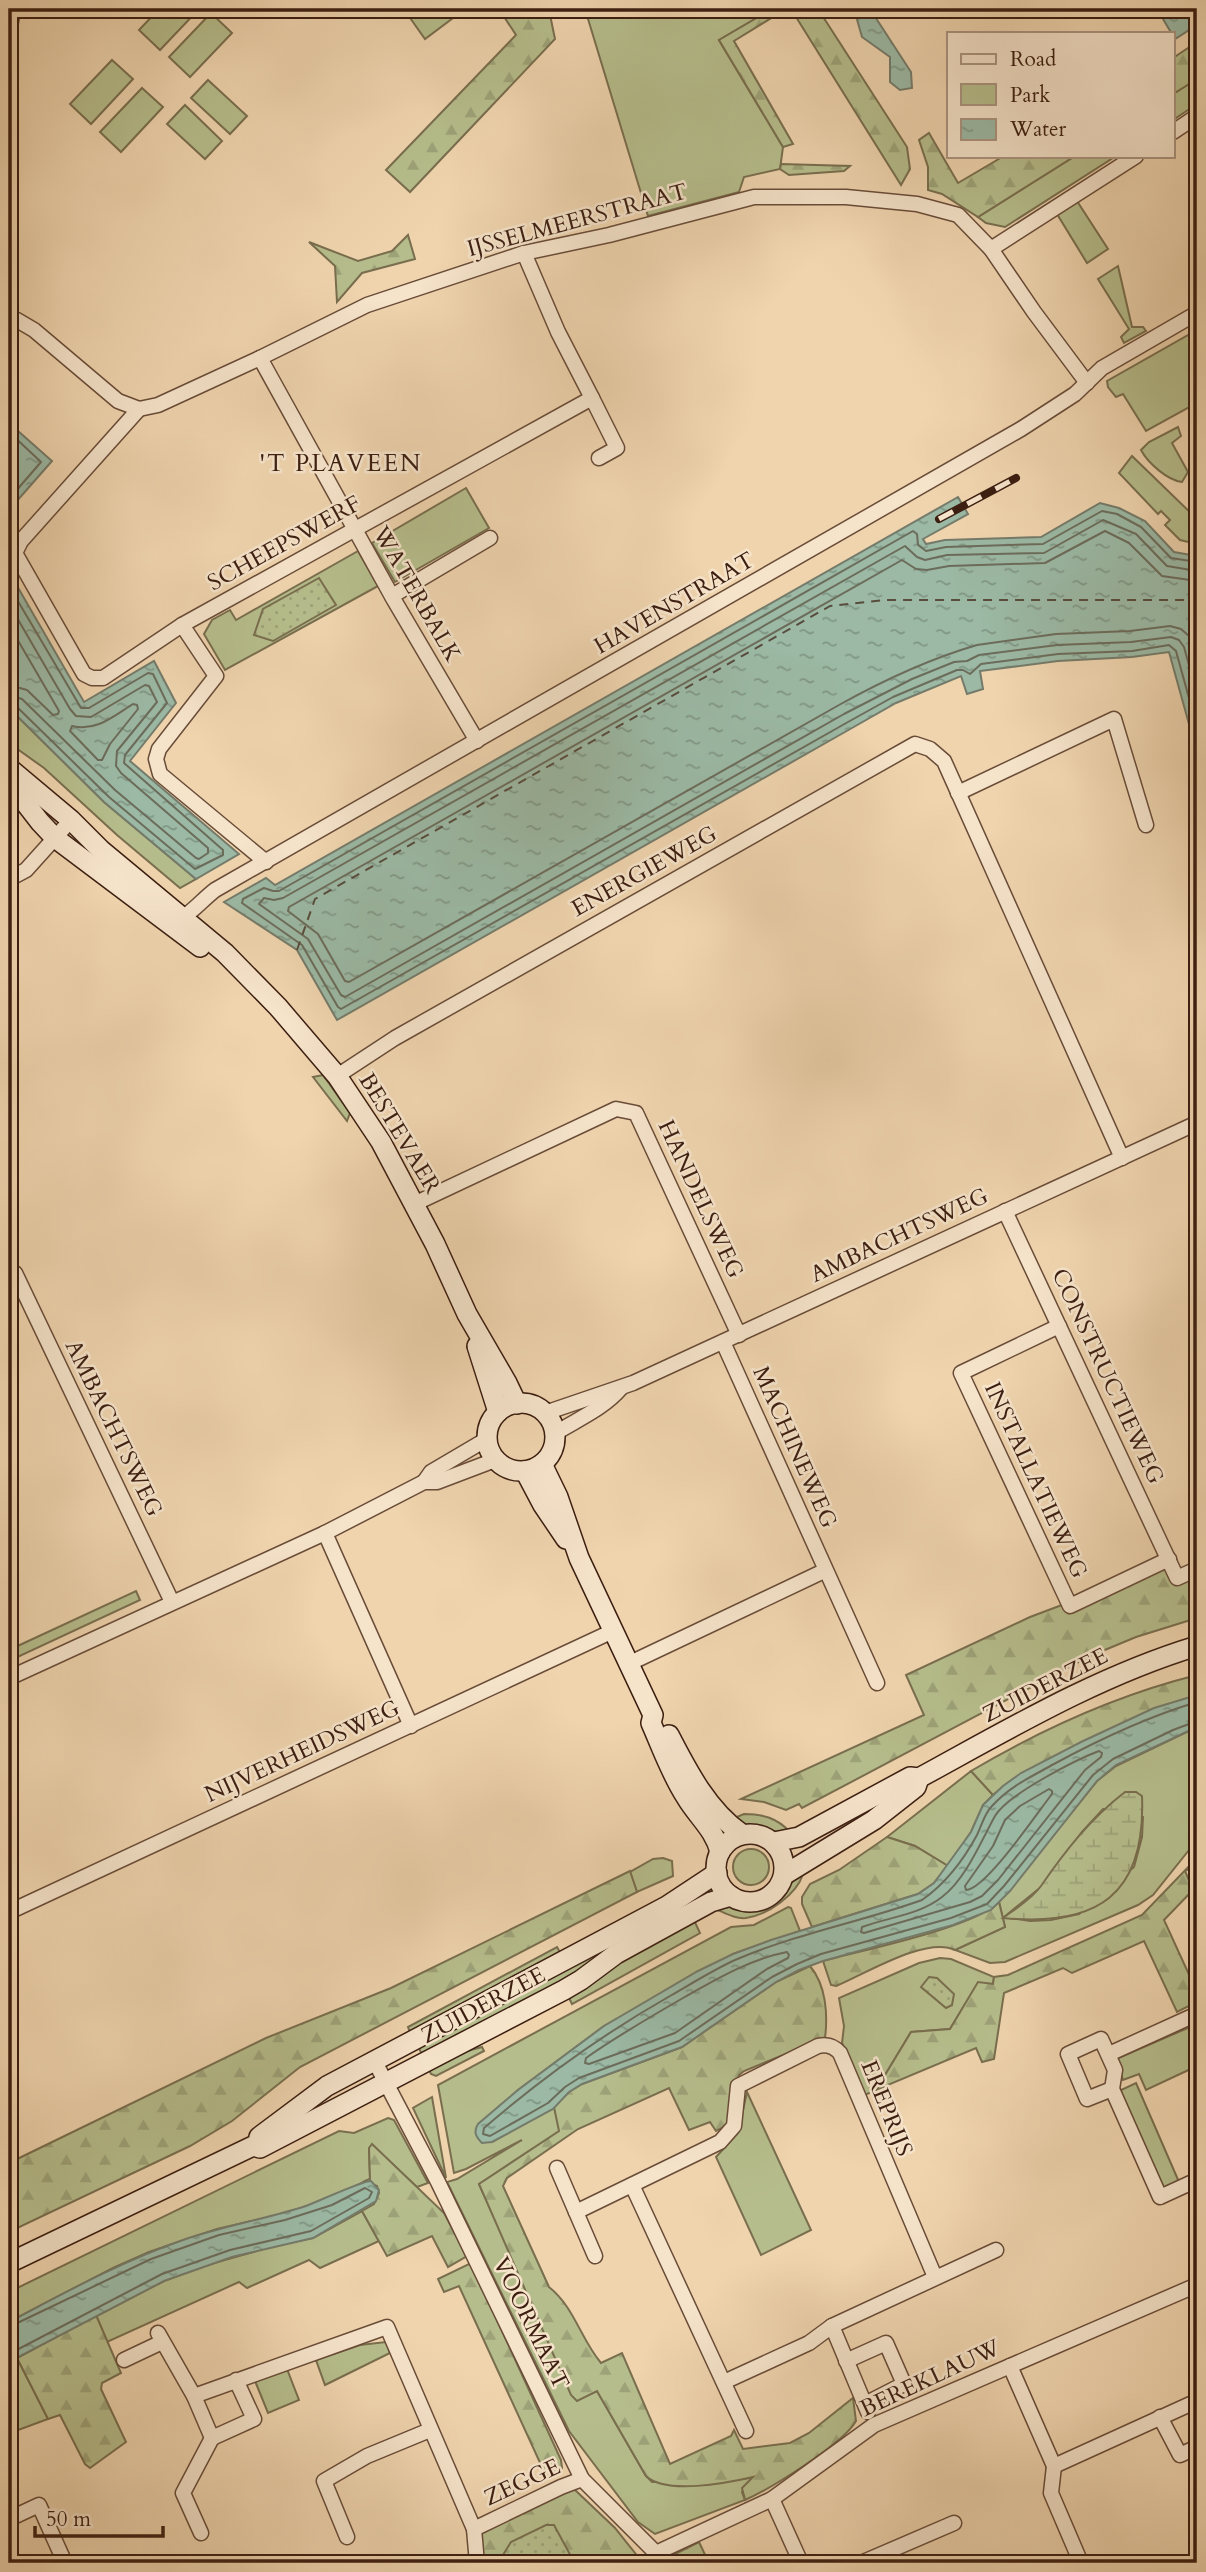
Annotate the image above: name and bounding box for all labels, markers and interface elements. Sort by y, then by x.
legend [947,32,1174,158]
text: Road [1010,45,1056,74]
text: Park [1010,81,1051,110]
text: Water [1009,115,1066,144]
street label: IJSSELMEERSTRAAT [463,176,691,264]
district label: 'T PLAVEEN [259,447,423,480]
street label: SCHEEPSWERF [202,488,366,598]
street label: WATERBALK [365,520,469,668]
street label: HAVENSTRAAT [588,544,760,661]
street label: ENERGIEWEG [566,818,722,924]
street label: BESTEVAER [352,1067,448,1199]
street label: HANDELSWEG [651,1115,751,1283]
street label: AMBACHTSWEG [805,1180,993,1290]
street label: CONSTRUCTIEWEG [1044,1263,1172,1489]
street label: AMBACHTSWEG [58,1334,170,1522]
street label: MACHINEWEG [745,1361,845,1533]
street label: INSTALLATIEWEG [977,1377,1095,1583]
street label: ZUIDERZEE [977,1640,1113,1730]
street label: NIJVERHEIDSWEG [200,1692,404,1810]
street label: ZUIDERZEE [415,1959,551,2051]
street label: EREPRIJS [854,2055,920,2161]
street label: VOORMAAT [486,2252,577,2395]
street label: BEREKLAUW [855,2332,1006,2424]
street label: ZEGGE [479,2451,565,2513]
scale bar [35,2495,163,2539]
text: 50 m [46,2505,91,2534]

